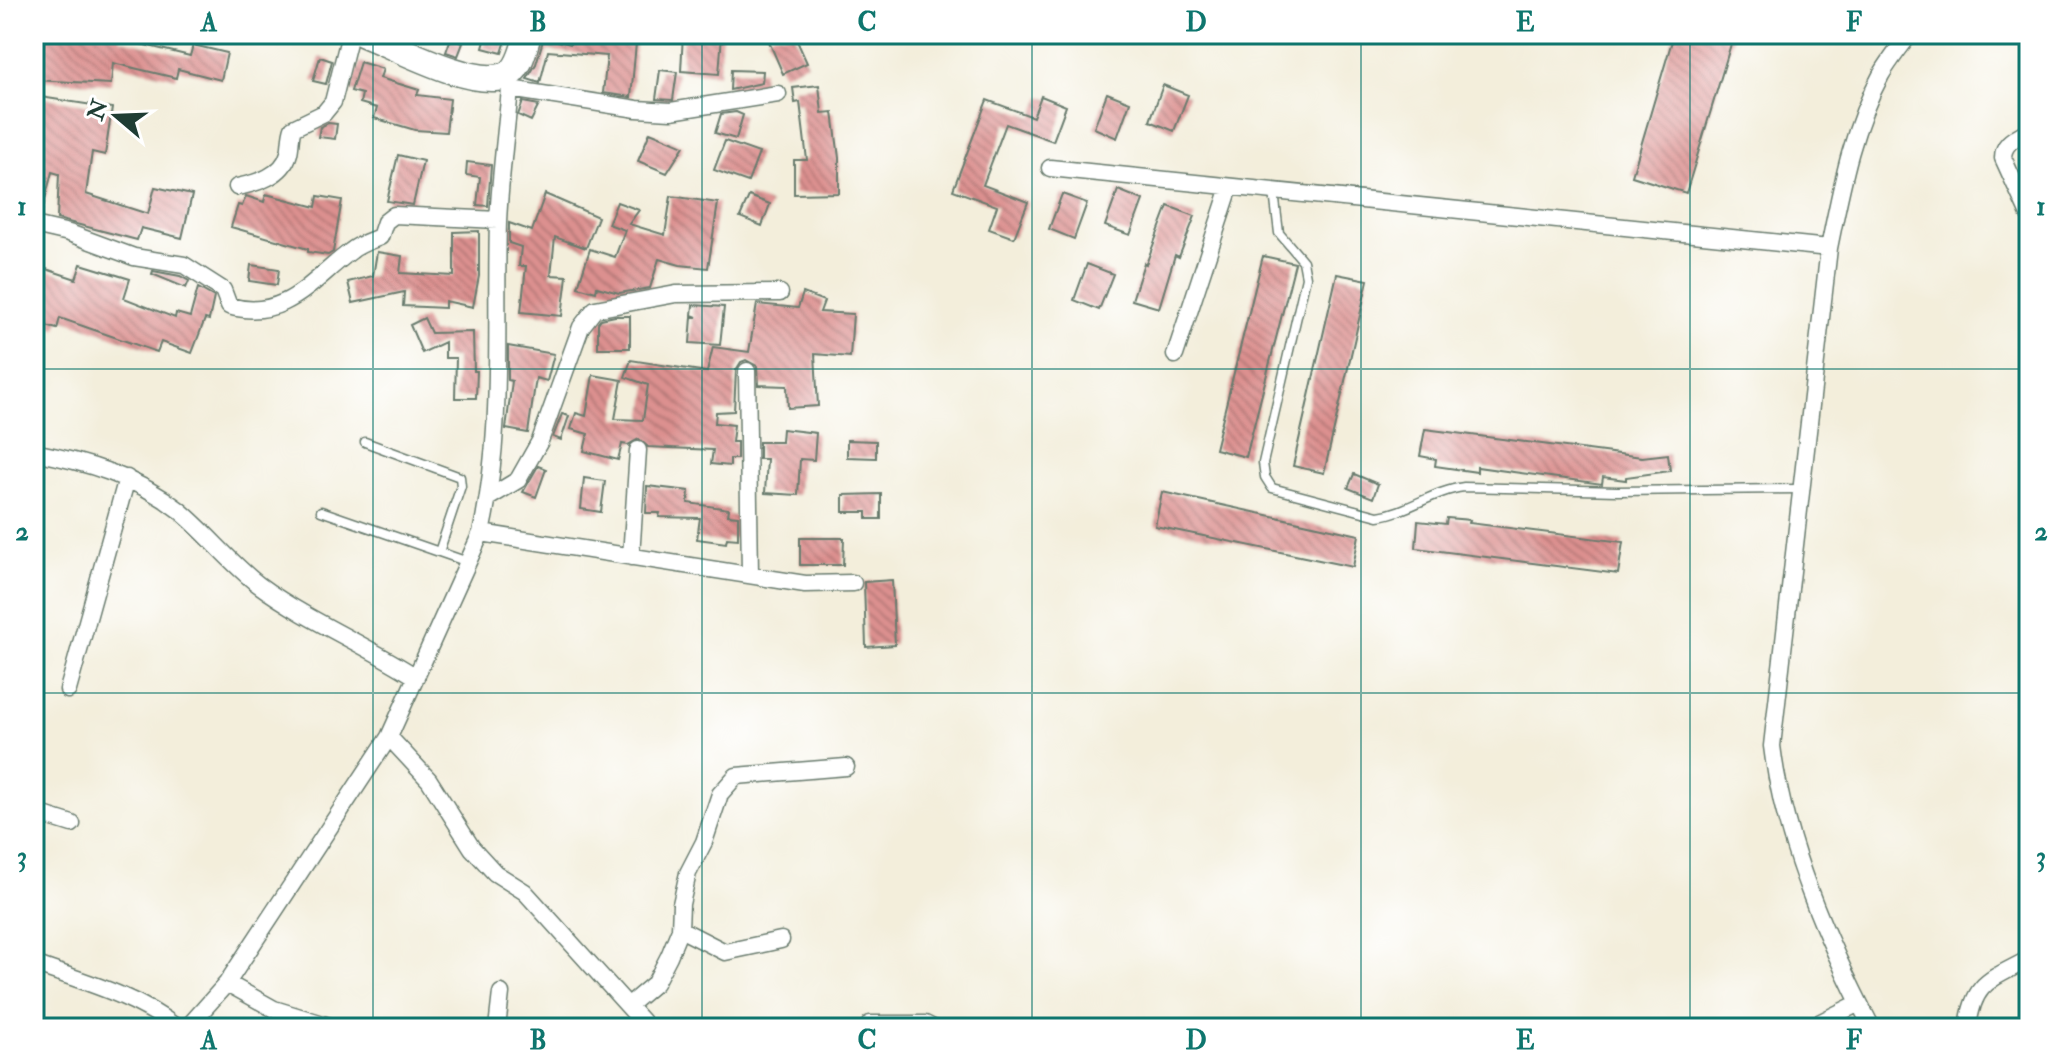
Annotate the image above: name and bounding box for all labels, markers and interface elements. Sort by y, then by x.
text: A [200,7,218,39]
text: B [529,7,547,39]
text: C [857,7,877,39]
text: D [1185,7,1207,39]
text: E [1516,7,1535,39]
text: F [1846,7,1863,39]
north arrow [76,76,156,156]
text: N [81,96,115,125]
text: 1 [17,191,27,223]
text: 1 [2036,191,2046,223]
text: 2 [15,516,29,548]
text: 2 [2034,516,2048,548]
text: 3 [17,841,27,873]
text: 3 [2036,841,2046,873]
text: A [200,1025,218,1057]
text: B [529,1025,547,1057]
text: C [857,1025,877,1057]
text: D [1185,1025,1207,1057]
text: E [1516,1025,1535,1057]
text: F [1846,1025,1863,1057]

